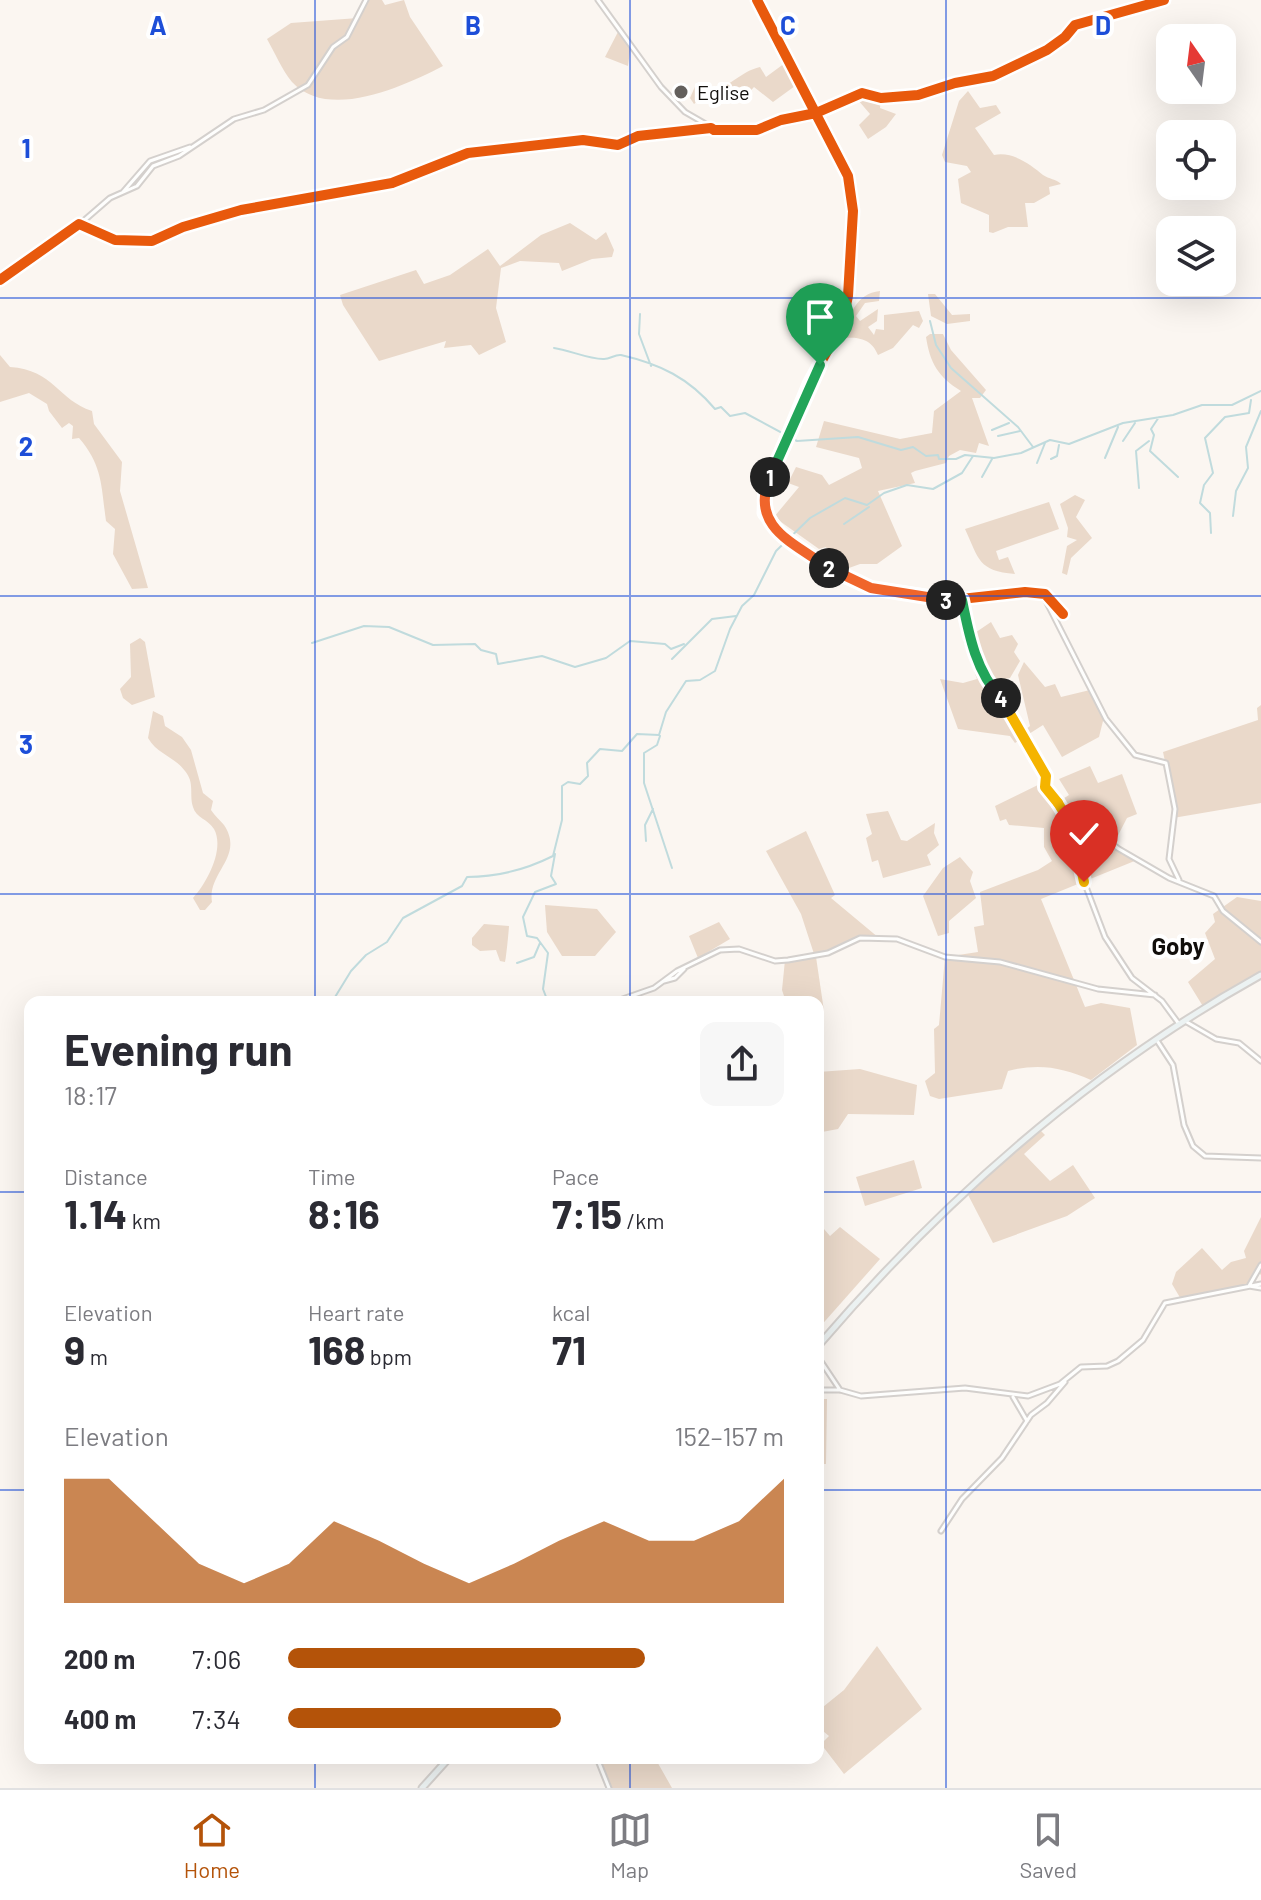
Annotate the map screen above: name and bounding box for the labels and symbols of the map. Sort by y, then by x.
text: A [149,9,167,40]
text: B [465,9,481,40]
text: C [780,9,796,40]
text: D [1095,9,1111,40]
north arrow [1156,24,1236,104]
place label: Eglise [697,80,750,104]
marker: Eglise [672,83,690,101]
text: 1 [21,132,31,163]
pin [786,283,854,365]
text: 2 [19,430,33,461]
pin: 1 [750,457,790,497]
pin: 2 [809,548,849,588]
pin: 3 [926,580,966,620]
pin: 4 [981,678,1021,718]
text: 3 [19,728,33,759]
pin [1050,800,1118,882]
district label: Goby [1151,931,1205,960]

